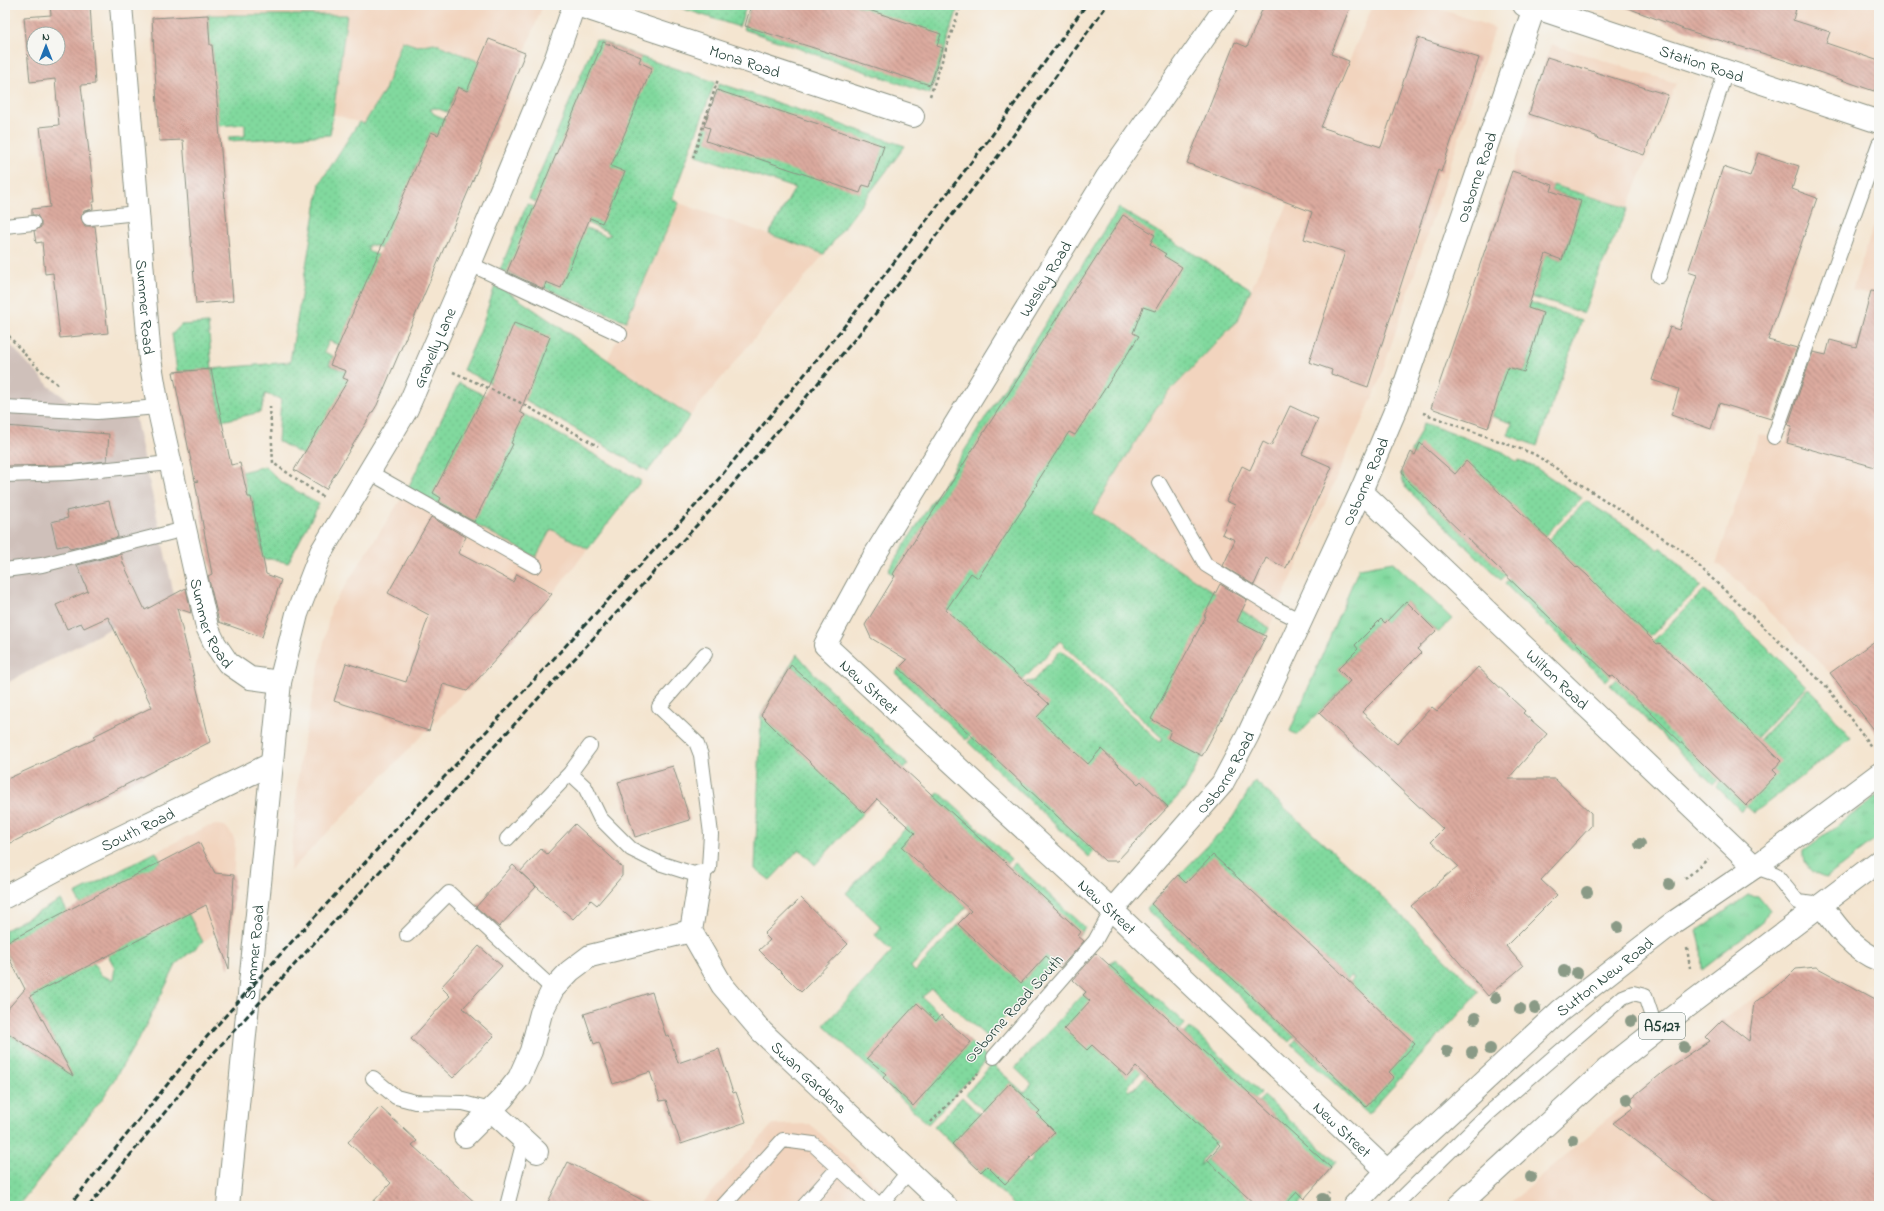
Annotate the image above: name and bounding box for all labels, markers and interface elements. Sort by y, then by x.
north arrow [26,26,66,66]
text: N [42,29,50,45]
street label: Mona Road [706,40,783,85]
street label: Station Road [1656,40,1747,90]
street label: Osborne Road [1451,129,1504,226]
street label: Wesley Road [1014,237,1079,322]
street label: Summer Road [128,259,160,356]
street label: Gravelly Lane [407,304,464,392]
street label: Osborne Road [1336,434,1396,530]
street label: Summer Road [182,576,238,674]
street label: Wilton Road [1519,644,1593,716]
street label: New Street [833,654,904,722]
street label: Osborne Road [1191,727,1262,820]
street label: South Road [97,803,179,859]
street label: New Street [1071,874,1142,942]
street label: Summer Road [239,904,272,1001]
street label: Sutton New Road [1552,932,1659,1024]
street label: Osborne Road South [959,950,1070,1069]
road number: A5127 [1639,1013,1685,1039]
street label: Swan Gardens [765,1036,852,1120]
street label: New Street [1307,1097,1377,1165]

